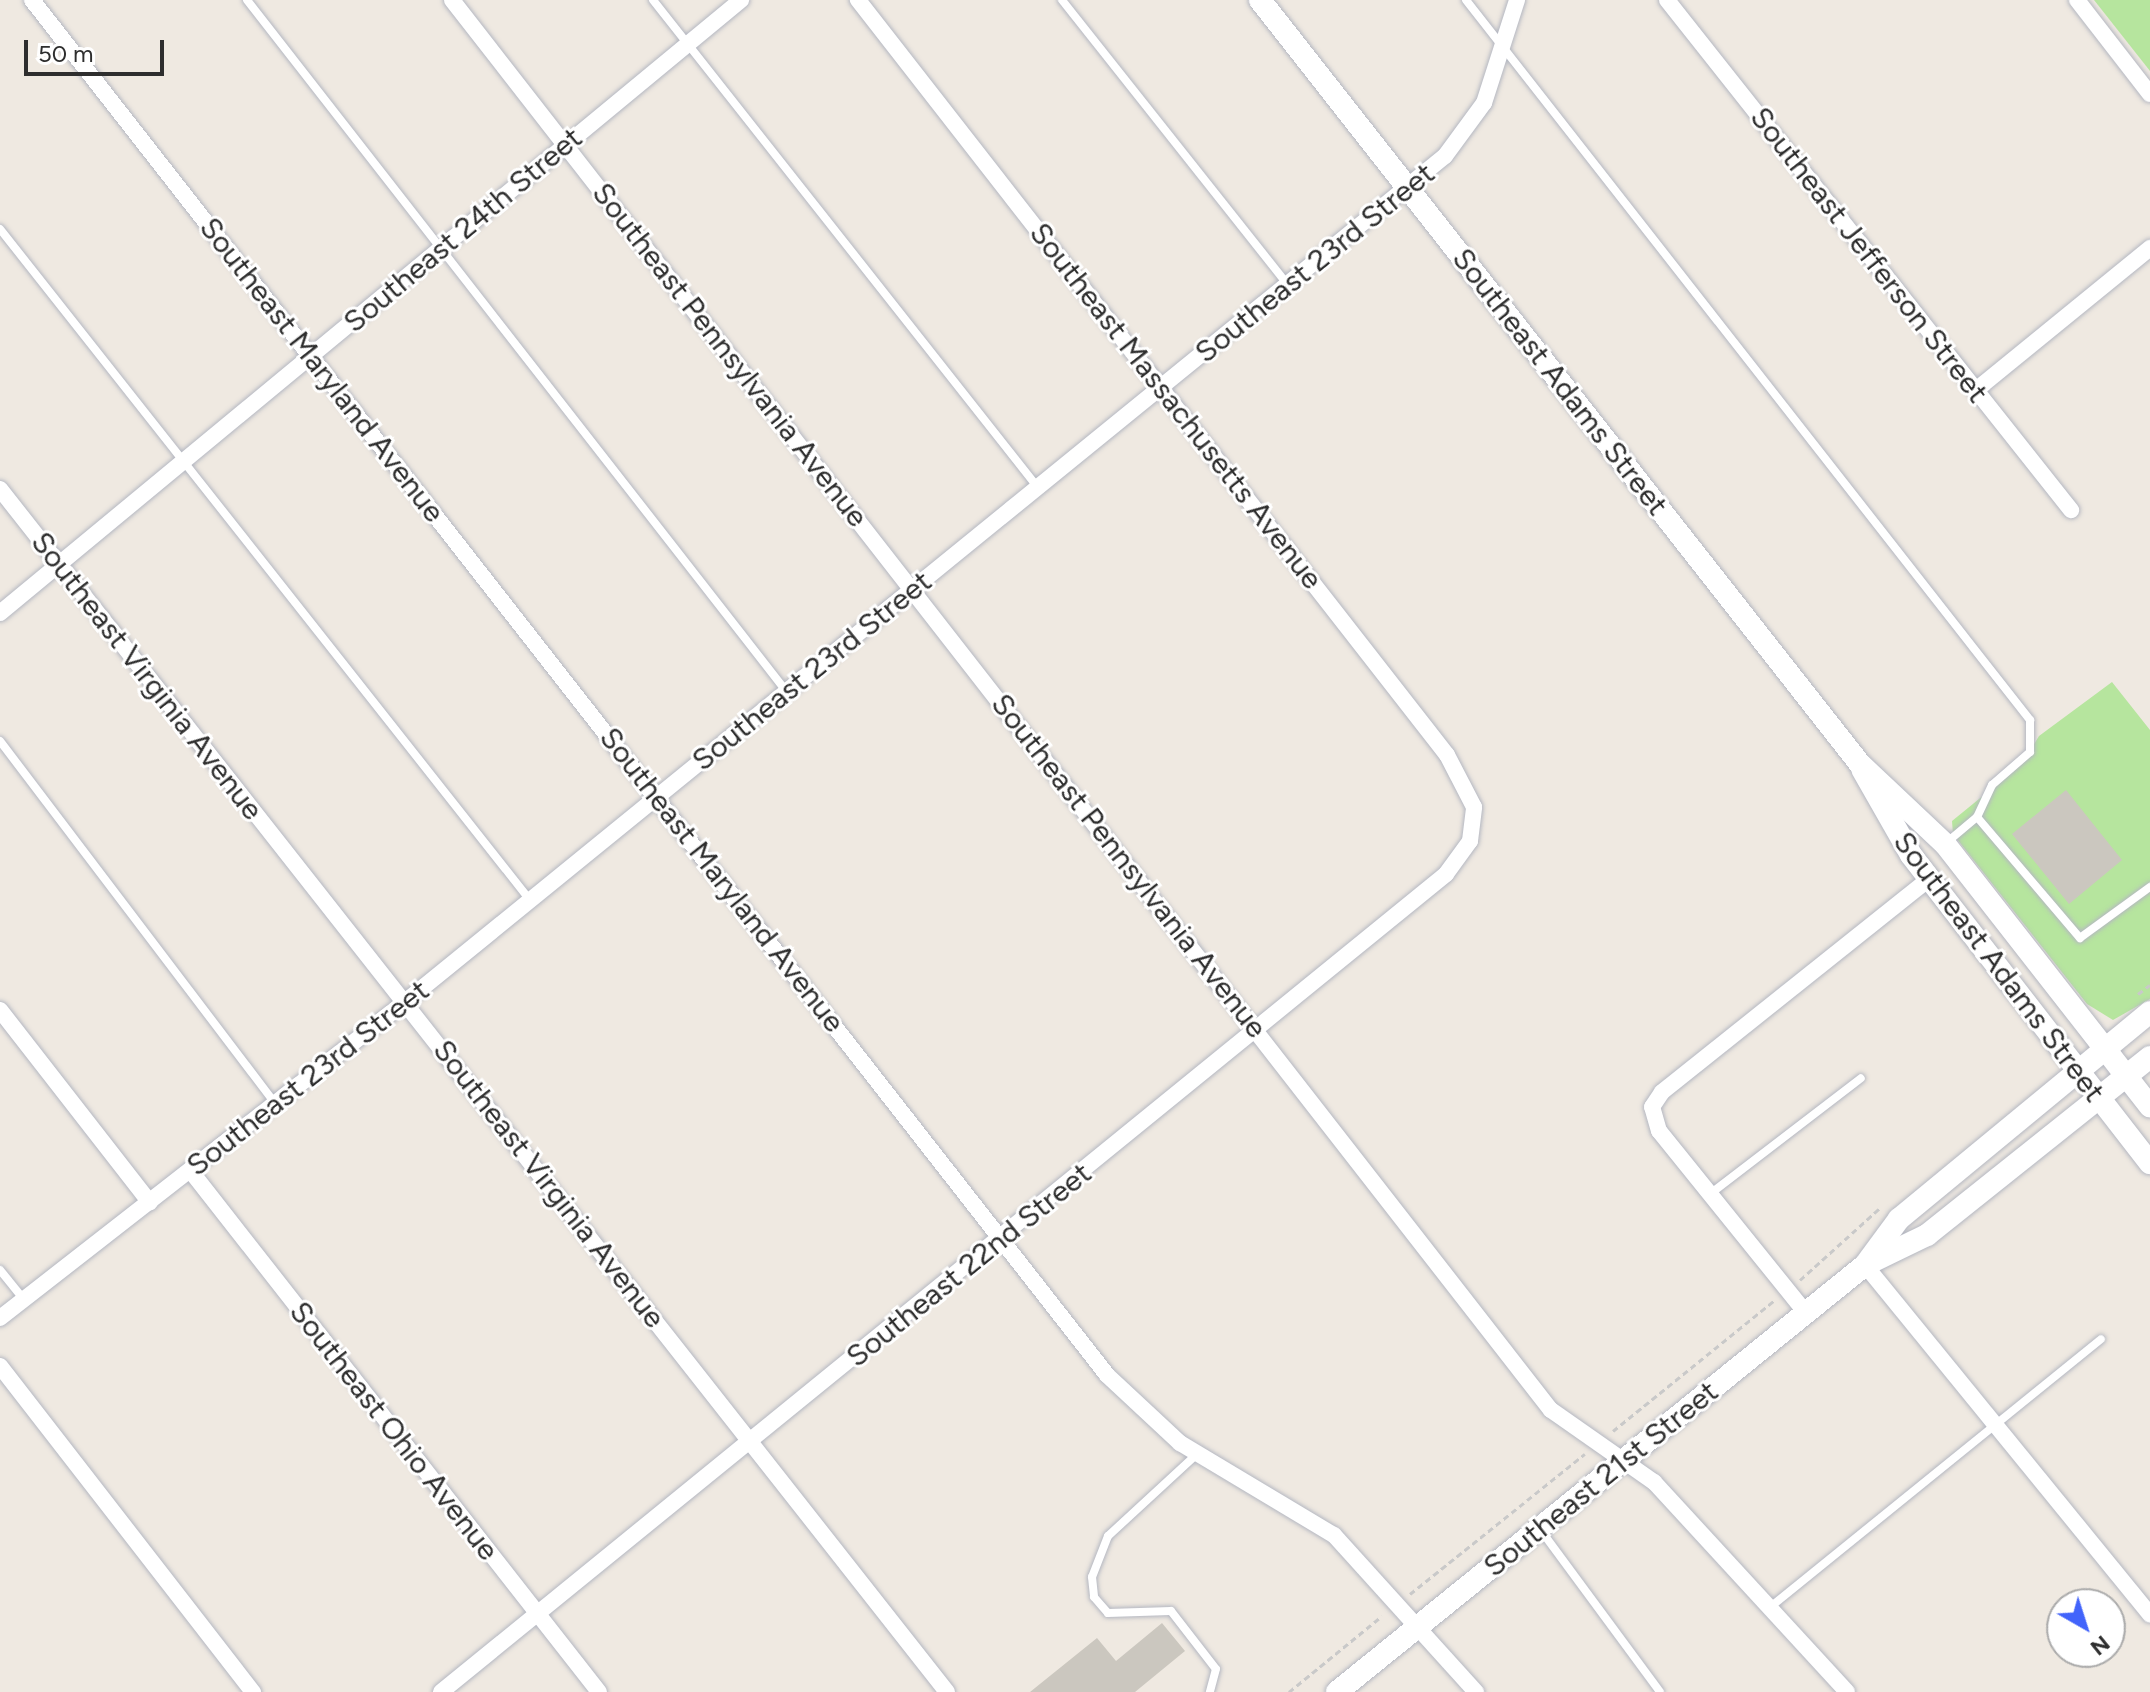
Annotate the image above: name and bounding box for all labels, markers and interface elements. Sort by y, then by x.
scale bar [28,24,168,74]
text: 50 m [38,39,94,68]
street label: Southeast Jefferson Street [1742,100,1996,410]
street label: Southeast 24th Street [337,120,589,340]
street label: Southeast 23rd Street [1188,155,1442,371]
street label: Southeast Pennsylvania Avenue [584,176,876,534]
street label: Southeast Maryland Avenue [192,210,452,530]
street label: Southeast Massachusetts Avenue [1022,216,1330,596]
street label: Southeast Adams Street [1445,241,1675,523]
street label: Southeast Virginia Avenue [23,525,271,827]
street label: Southeast 23rd Street [685,563,939,779]
street label: Southeast Pennsylvania Avenue [983,687,1275,1045]
street label: Southeast Maryland Avenue [592,720,852,1040]
street label: Southeast Adams Street [1886,825,2112,1109]
street label: Southeast 23rd Street [180,972,436,1184]
street label: Southeast Virginia Avenue [425,1033,673,1335]
street label: Southeast 22nd Street [839,1155,1099,1375]
street label: Southeast Ohio Avenue [282,1295,506,1567]
street label: Southeast 21st Street [1477,1373,1725,1585]
north arrow [2046,1588,2126,1668]
text: N [2085,1630,2115,1661]

